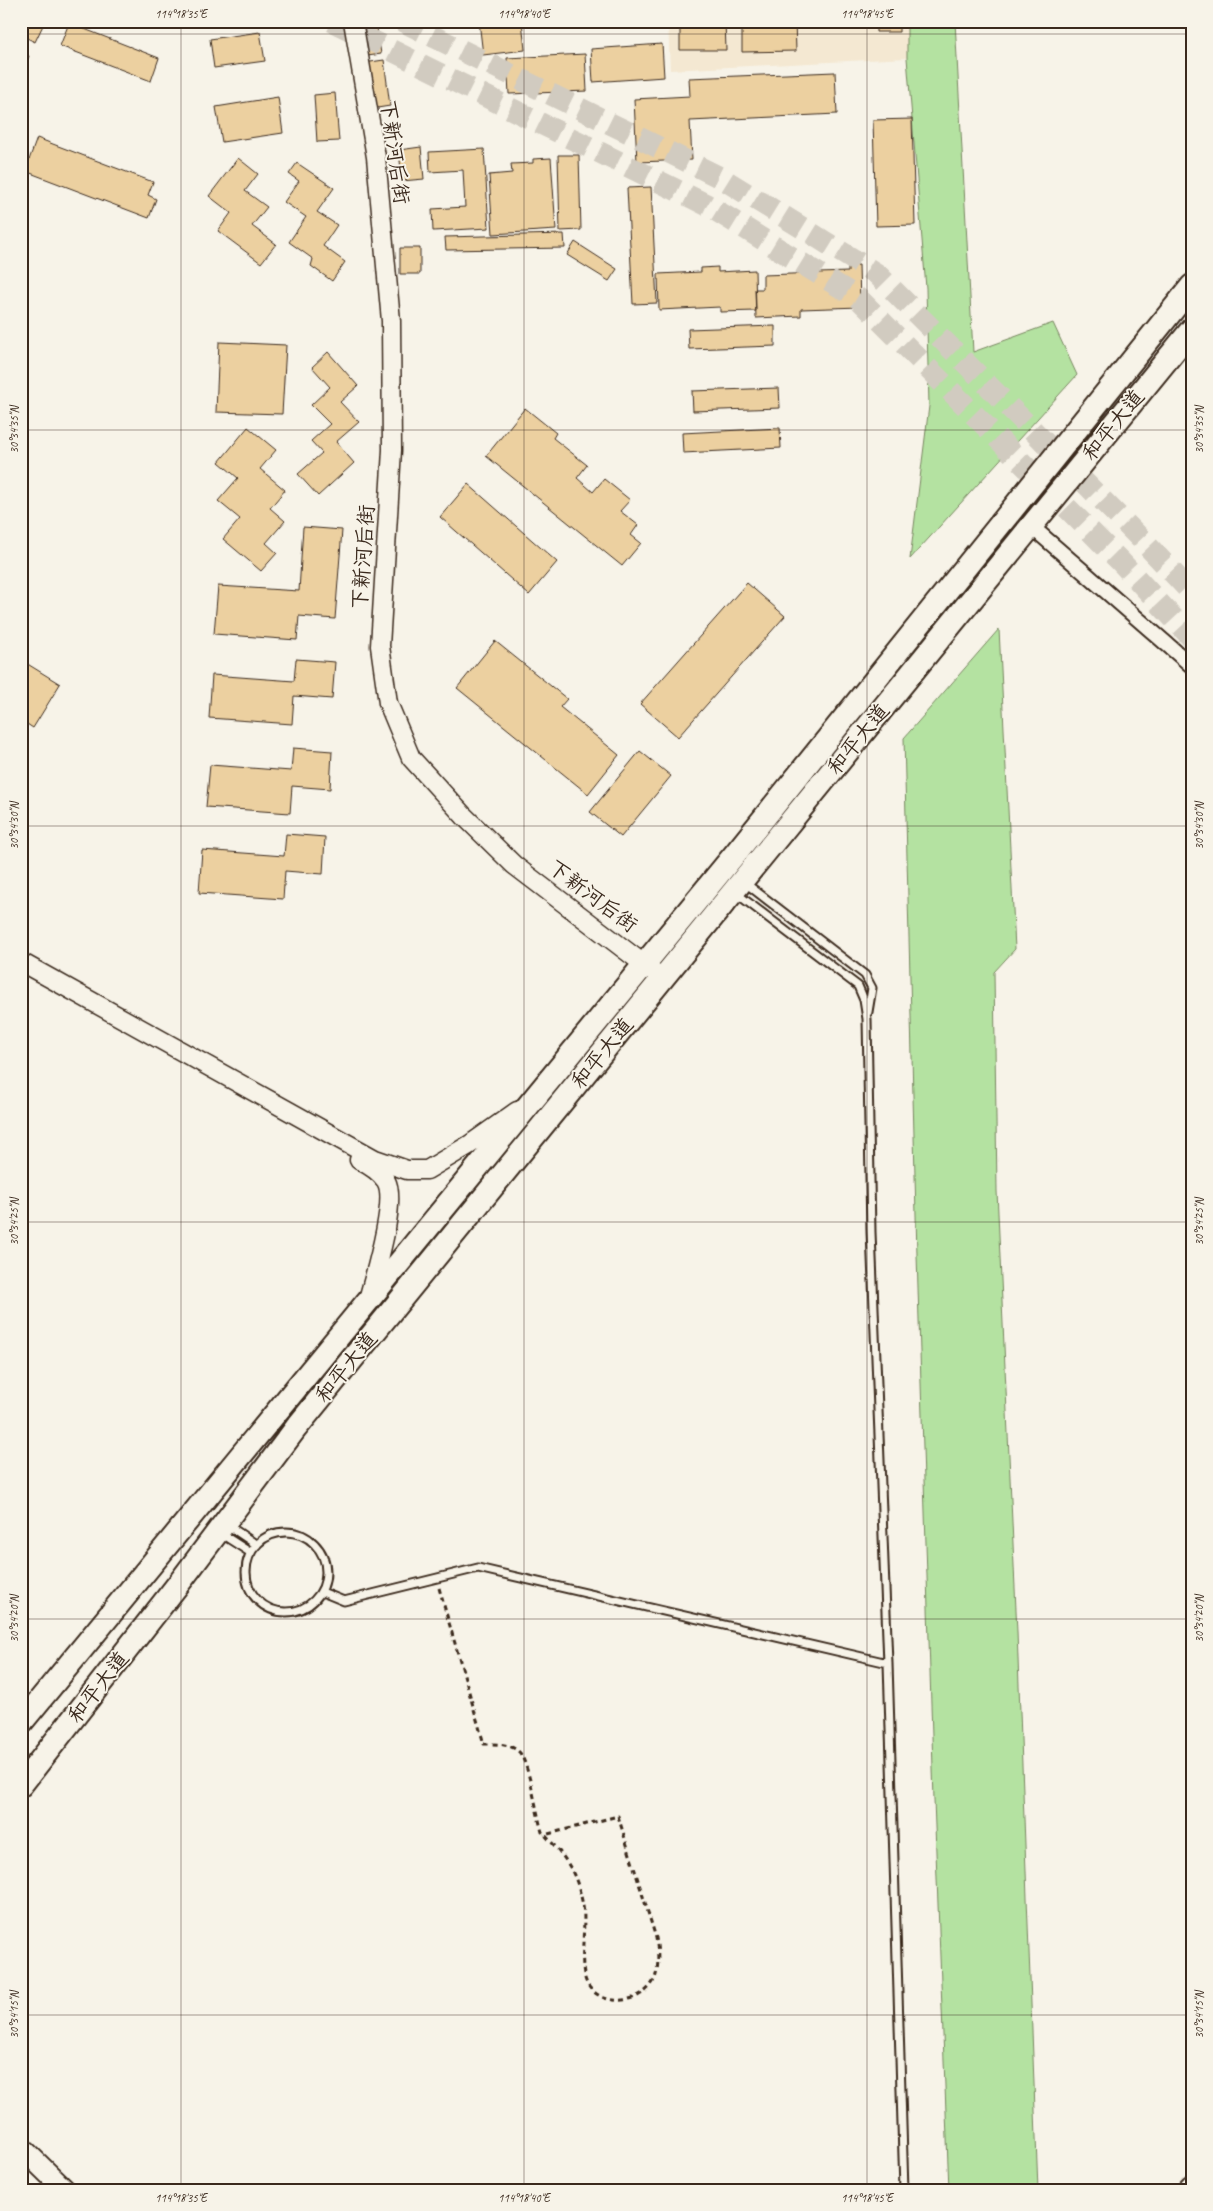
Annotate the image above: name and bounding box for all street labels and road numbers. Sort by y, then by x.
street label: 下新河后街 [375,98,415,206]
street label: 和平大道 [1076,384,1150,466]
street label: 下新河后街 [346,504,380,610]
street label: 和平大道 [821,698,895,780]
street label: 下新河后街 [543,854,643,938]
street label: 和平大道 [565,1012,639,1094]
street label: 和平大道 [309,1326,383,1408]
street label: 和平大道 [62,1646,134,1728]

